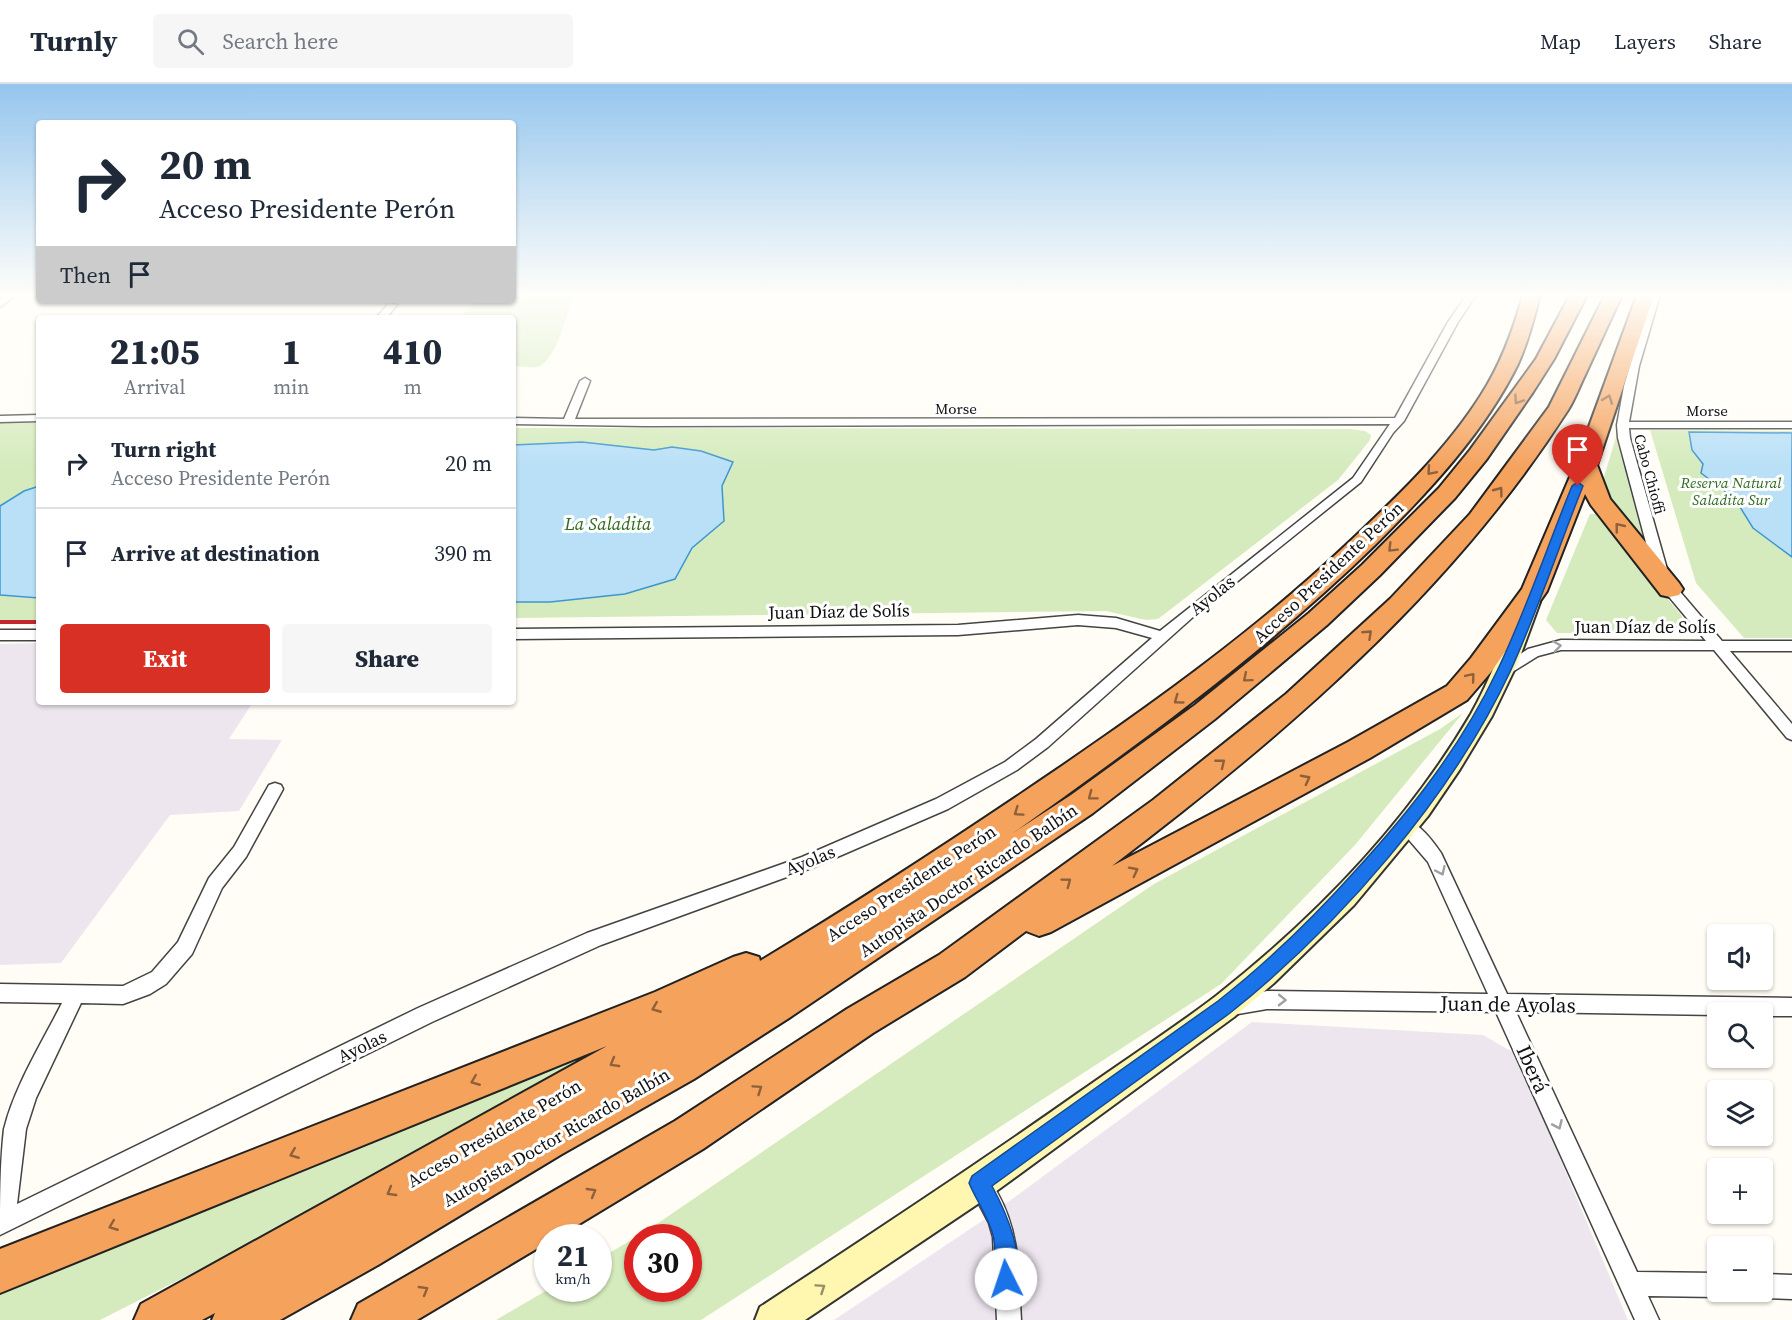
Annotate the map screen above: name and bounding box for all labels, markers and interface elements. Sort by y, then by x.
search box [153,14,573,68]
text: Turnly [30,22,117,60]
icon: search [174,25,207,58]
text: Search here [222,26,338,56]
text: Map [1540,27,1581,56]
text: Layers [1614,27,1676,56]
text: Share [1709,27,1762,56]
text: 20 m [159,135,252,193]
icon: right [60,144,138,222]
text: Acceso Presidente Perón [159,190,455,227]
icon: arrive [123,258,156,291]
text: Then [60,260,111,290]
text: 21:05 [110,327,200,376]
text: 1 [281,327,301,376]
text: 410 [383,327,442,376]
text: Arrival [124,373,186,401]
text: min [273,373,309,401]
text: m [404,373,422,401]
one-way arrow [1514,393,1525,404]
one-way arrow [1601,394,1614,405]
street label: Morse [935,398,977,419]
street label: Morse [1686,400,1728,421]
pin [1552,424,1603,486]
street label: Cabo Chioffi [1629,432,1671,517]
icon: arrive [1561,433,1594,466]
text: Turn right [111,434,216,464]
icon: right [60,447,93,480]
text: 20 m [445,448,492,478]
text: Acceso Presidente Perón [111,464,330,492]
one-way arrow [1427,465,1438,475]
park label: Reserva Natural Saladita Sur [1680,472,1782,510]
one-way arrow [1492,486,1503,497]
street label: Acceso Presidente Perón [1247,495,1409,648]
park label: La Saladita [564,511,652,536]
one-way arrow [1615,523,1626,534]
icon: arrive [60,537,93,570]
text: Arrive at destination [111,538,320,568]
text: 390 m [434,538,492,568]
one-way arrow [1389,541,1400,552]
street label: Ayolas [1184,569,1240,621]
street label: Juan Díaz de Solís [767,597,910,625]
street label: Juan Díaz de Solís [1573,614,1716,639]
button: Exit [60,624,270,693]
button: Share [282,624,492,693]
one-way arrow [1361,630,1371,641]
one-way arrow [1552,641,1561,653]
one-way arrow [1243,670,1254,681]
one-way arrow [1464,673,1475,684]
one-way arrow [1173,692,1184,703]
one-way arrow [1214,759,1225,770]
one-way arrow [1300,775,1310,786]
one-way arrow [1088,789,1099,800]
street label: Autopista Doctor Ricardo Balbín [854,797,1082,963]
one-way arrow [1014,805,1025,816]
street label: Acceso Presidente Perón [821,819,1001,947]
street label: Ayolas [781,839,839,881]
one-way arrow [1434,865,1446,876]
one-way arrow [1128,867,1138,878]
one-way arrow [1060,879,1071,890]
map controls [1707,924,1773,1302]
button: sound [1707,924,1773,990]
street label: Juan de Ayolas [1439,988,1576,1020]
one-way arrow [1277,994,1286,1006]
one-way arrow [651,1001,662,1013]
button: search [1707,1002,1773,1068]
street label: Ayolas [333,1023,391,1069]
street label: Iberá [1510,1040,1557,1098]
one-way arrow [610,1056,620,1068]
street label: Autopista Doctor Ricardo Balbín [438,1061,674,1212]
street label: Acceso Presidente Perón [402,1073,586,1193]
one-way arrow [470,1074,481,1086]
button: layers [1707,1080,1773,1146]
one-way arrow [751,1085,762,1096]
one-way arrow [1551,1118,1563,1129]
one-way arrow [289,1146,300,1159]
button: + [1707,1158,1773,1224]
one-way arrow [387,1185,397,1196]
one-way arrow [586,1187,596,1199]
one-way arrow [108,1219,119,1231]
speed limit sign: 30 [624,1224,702,1302]
text: 21 [557,1235,589,1276]
button: − [1707,1236,1773,1302]
position arrow [974,1247,1038,1311]
text: km/h [555,1268,591,1289]
one-way arrow [815,1284,826,1295]
one-way arrow [418,1286,428,1298]

